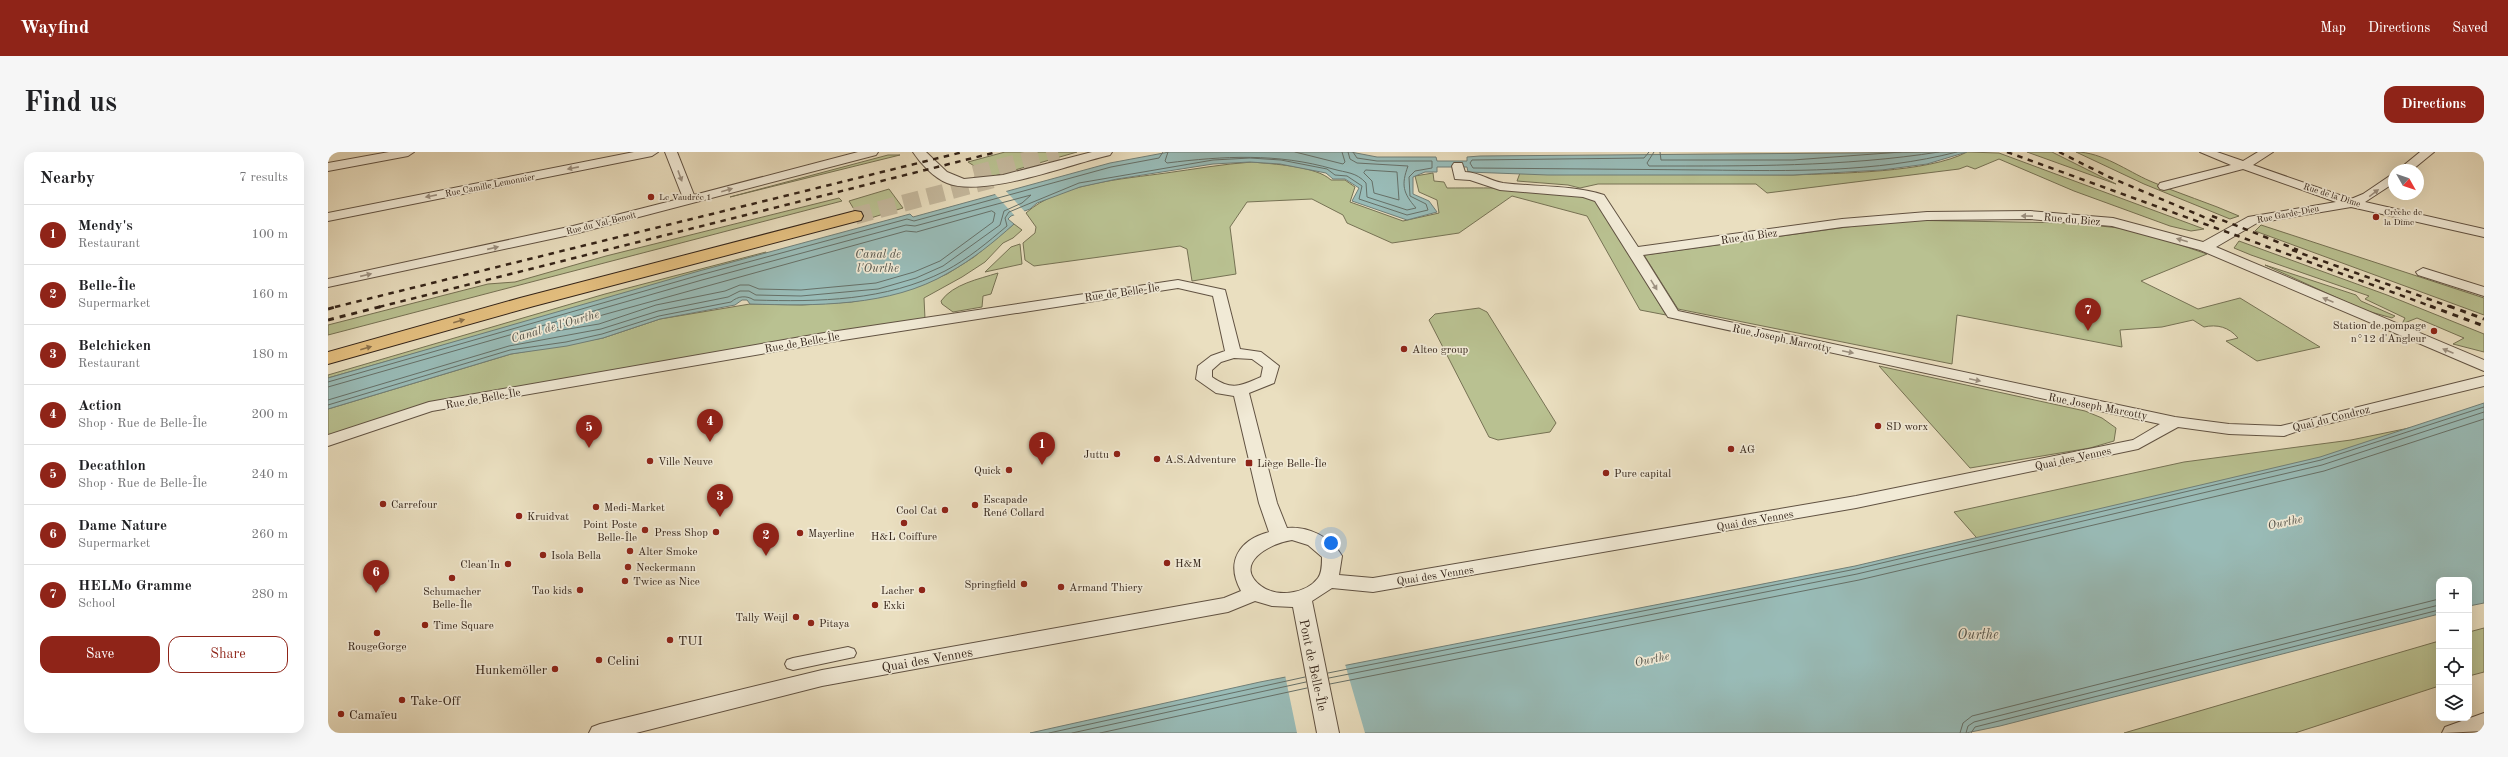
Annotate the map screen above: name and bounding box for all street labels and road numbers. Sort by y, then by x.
street label: Rue Camille Lemonnier [444,172,536,199]
street label: Rue de la Dîme [2302,182,2362,209]
street label: Rue Garde-Dieu [2256,204,2320,225]
street label: Rue du Val-Benoît [565,210,637,237]
street label: Rue du Biez [2043,213,2101,228]
street label: Rue du Biez [1720,228,1778,247]
street label: Rue de Belle-Île [1084,281,1161,304]
street label: Rue Joseph Marcotty [1731,324,1832,355]
street label: Rue de Belle-Île [764,330,841,355]
street label: Rue de Belle-Île [445,386,522,411]
street label: Rue Joseph Marcotty [2047,392,2148,423]
street label: Quai du Condroz [2292,405,2371,434]
street label: Quai des Vennes [2034,446,2113,473]
street label: Quai des Vennes [1716,509,1795,534]
street label: Quai des Vennes [1396,565,1475,588]
street label: Pont de Belle-Île [1296,618,1331,712]
street label: Quai des Vennes [881,646,974,675]

